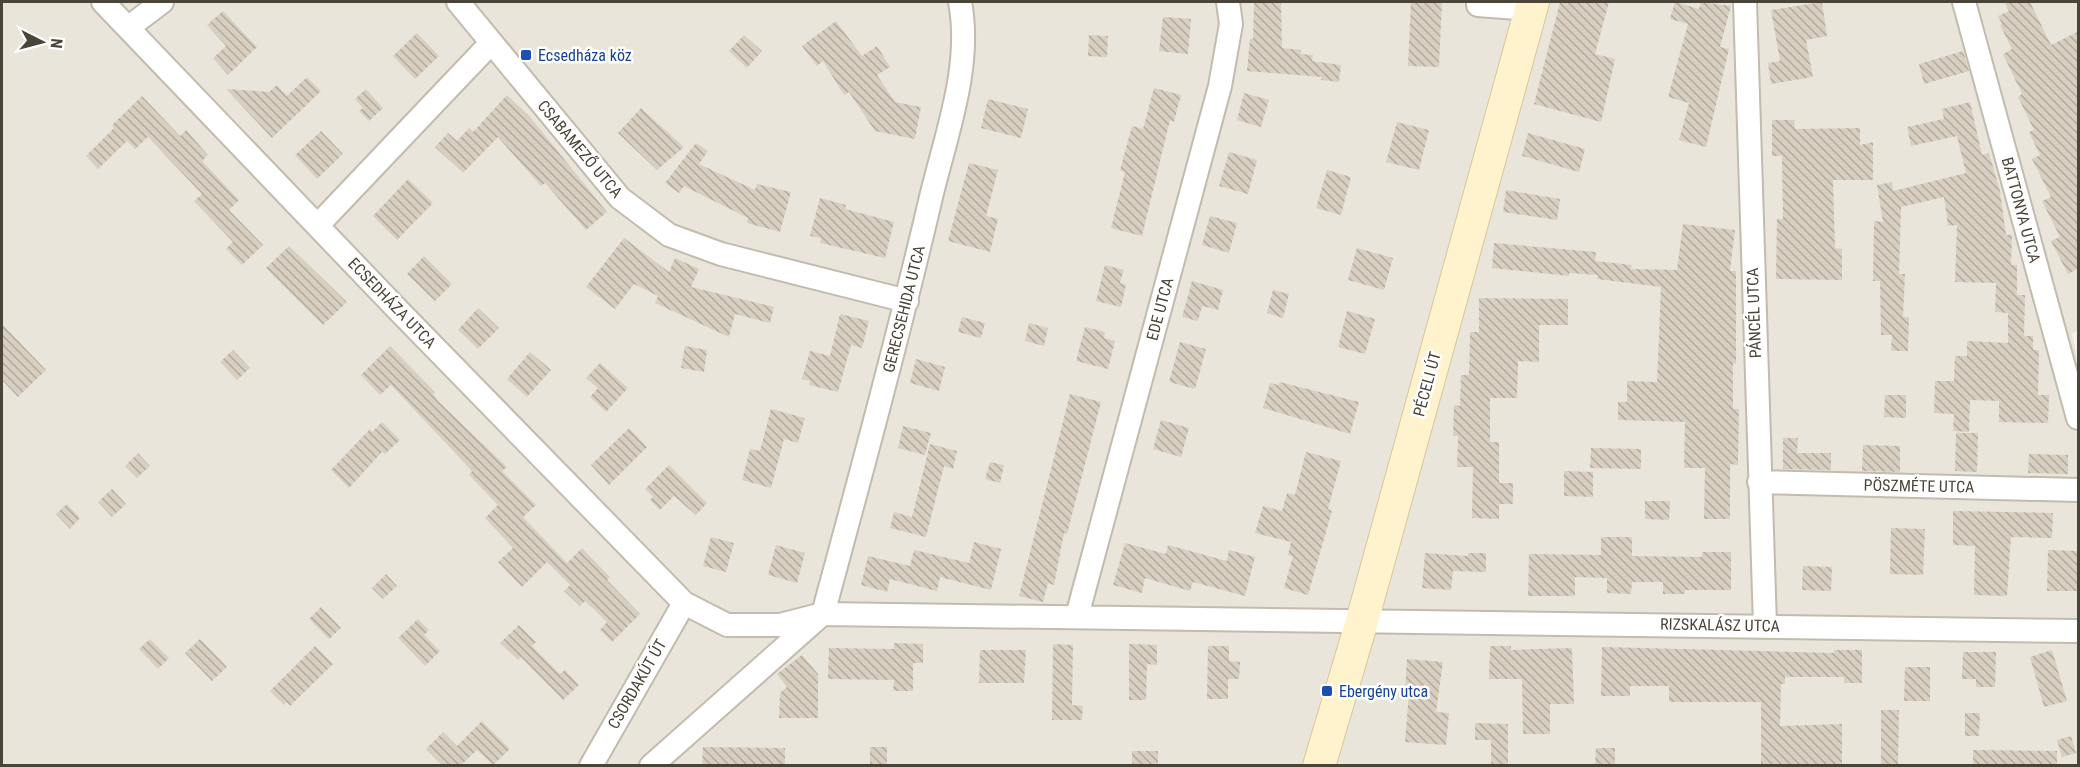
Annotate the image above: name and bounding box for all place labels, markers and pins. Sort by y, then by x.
place label: Ecsedháza köz [538,46,632,65]
marker: Ecsedháza köz [519,48,533,62]
place label: Ebergény utca [1339,682,1428,701]
marker: Ebergény utca [1320,684,1334,698]

